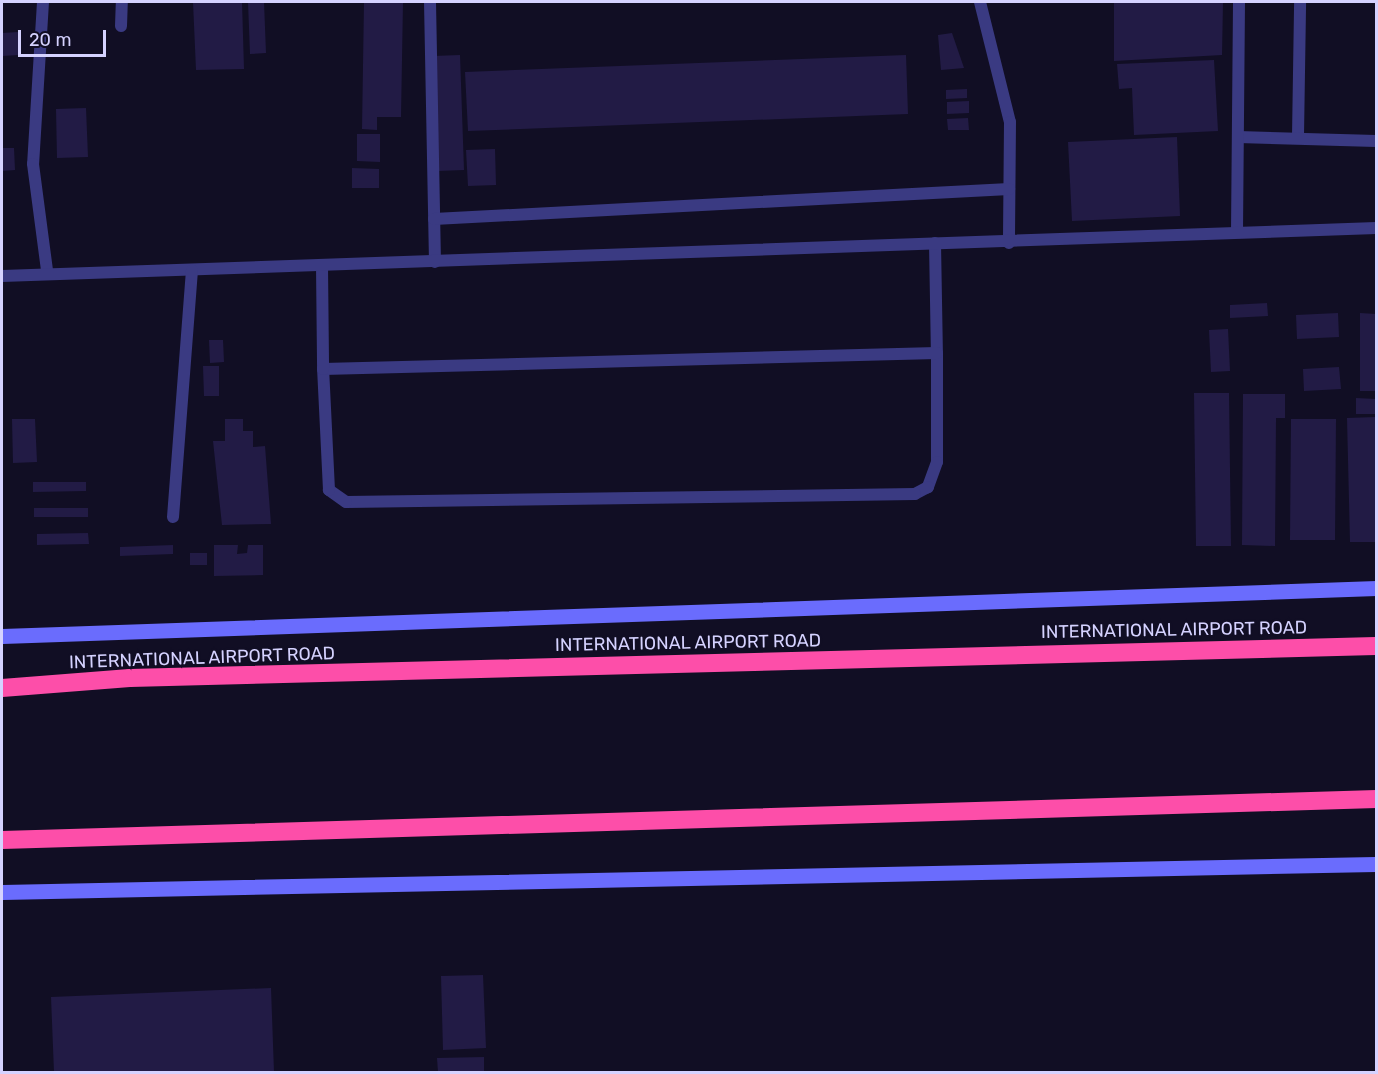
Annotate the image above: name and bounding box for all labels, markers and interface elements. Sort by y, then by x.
scale bar [21,18,110,56]
text: 20 m [29,29,71,51]
street label: INTERNATIONAL AIRPORT ROAD [1040,617,1308,643]
street label: INTERNATIONAL AIRPORT ROAD [554,630,822,656]
street label: INTERNATIONAL AIRPORT ROAD [68,643,336,673]

